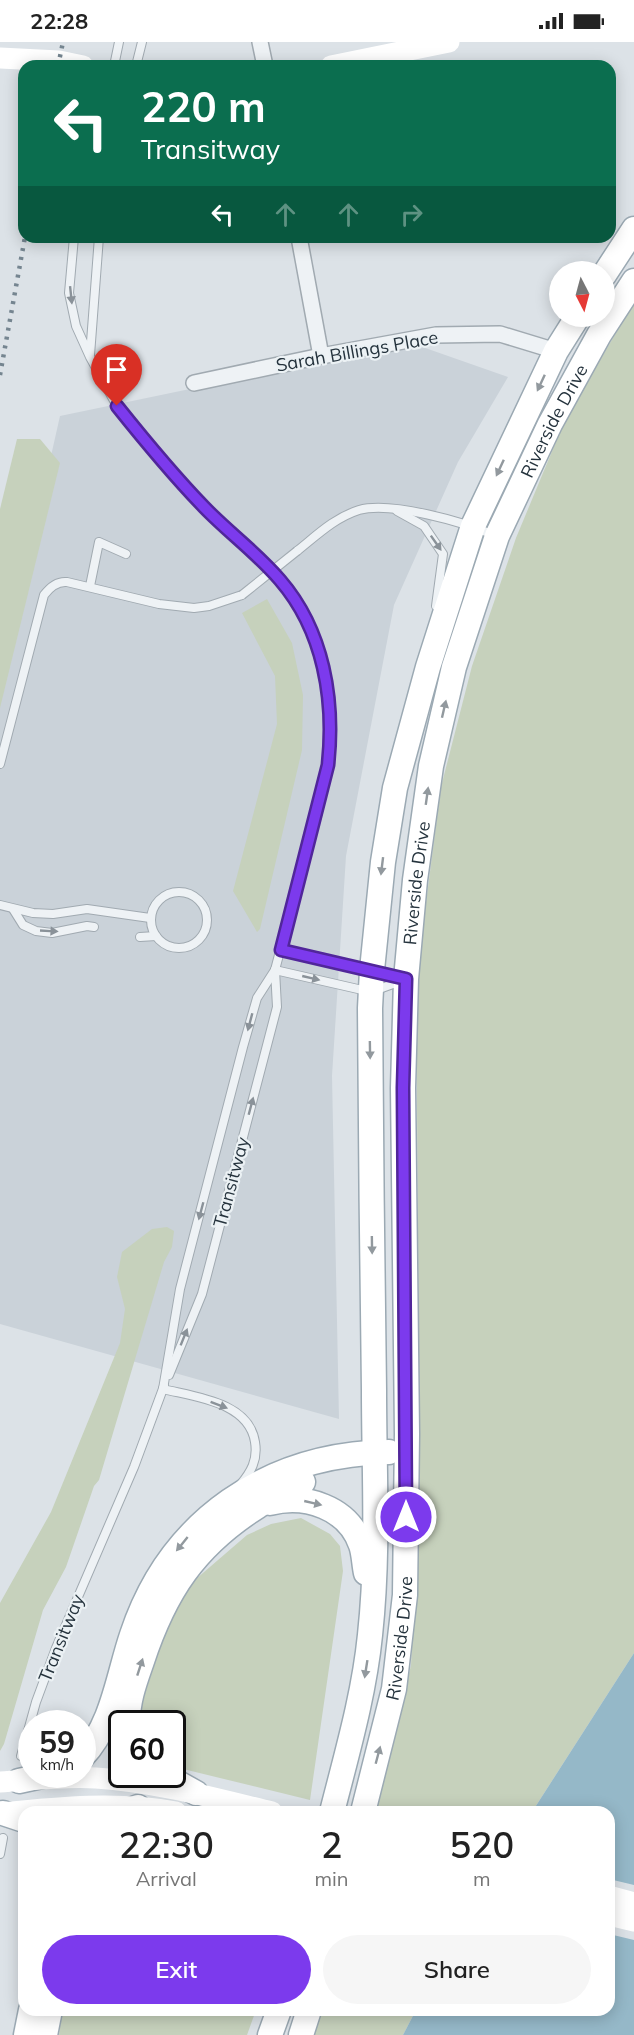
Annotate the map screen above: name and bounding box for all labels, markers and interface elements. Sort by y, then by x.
text: 22:28 [30,7,88,35]
text: 220 m [141,80,266,133]
icon: left [42,84,120,162]
text: Transitway [141,132,280,166]
icon: left [206,198,239,231]
icon: ahead [269,198,302,231]
icon: ahead [332,198,365,231]
icon: right [395,198,428,231]
north arrow [549,261,615,327]
map controls [549,261,615,327]
one-way arrow [66,286,76,305]
street label: Sarah Billings Place [274,325,440,377]
pin [91,344,142,406]
icon: arrive [100,353,133,386]
street label: Riverside Drive [515,360,592,481]
one-way arrow [536,375,545,392]
one-way arrow [496,460,505,477]
one-way arrow [430,535,441,551]
one-way arrow [440,699,449,718]
one-way arrow [423,786,432,805]
street label: Riverside Drive [398,820,435,946]
one-way arrow [378,857,387,876]
one-way arrow [39,927,58,936]
one-way arrow [301,974,320,984]
one-way arrow [245,1013,255,1031]
one-way arrow [366,1041,375,1060]
one-way arrow [247,1097,257,1115]
street label: Transitway [208,1134,254,1230]
one-way arrow [195,1201,205,1220]
one-way arrow [367,1236,377,1255]
one-way arrow [180,1328,189,1346]
one-way arrow [210,1401,228,1410]
position arrow [374,1485,438,1549]
one-way arrow [304,1499,322,1509]
one-way arrow [175,1536,188,1552]
street label: Riverside Drive [380,1576,417,1703]
street label: Transitway [33,1590,89,1685]
one-way arrow [136,1658,145,1676]
one-way arrow [361,1660,370,1679]
speed limit sign: 60 [108,1710,186,1788]
text: 59 [39,1723,75,1761]
one-way arrow [374,1746,383,1764]
text: km/h [40,1755,74,1774]
text: 22:30 [119,1822,214,1867]
text: 2 [321,1822,342,1867]
text: 520 [449,1822,514,1867]
text: Arrival [136,1866,197,1891]
text: min [315,1866,349,1891]
text: m [473,1866,491,1891]
button: Exit [42,1935,311,2004]
button: Share [323,1935,591,2004]

